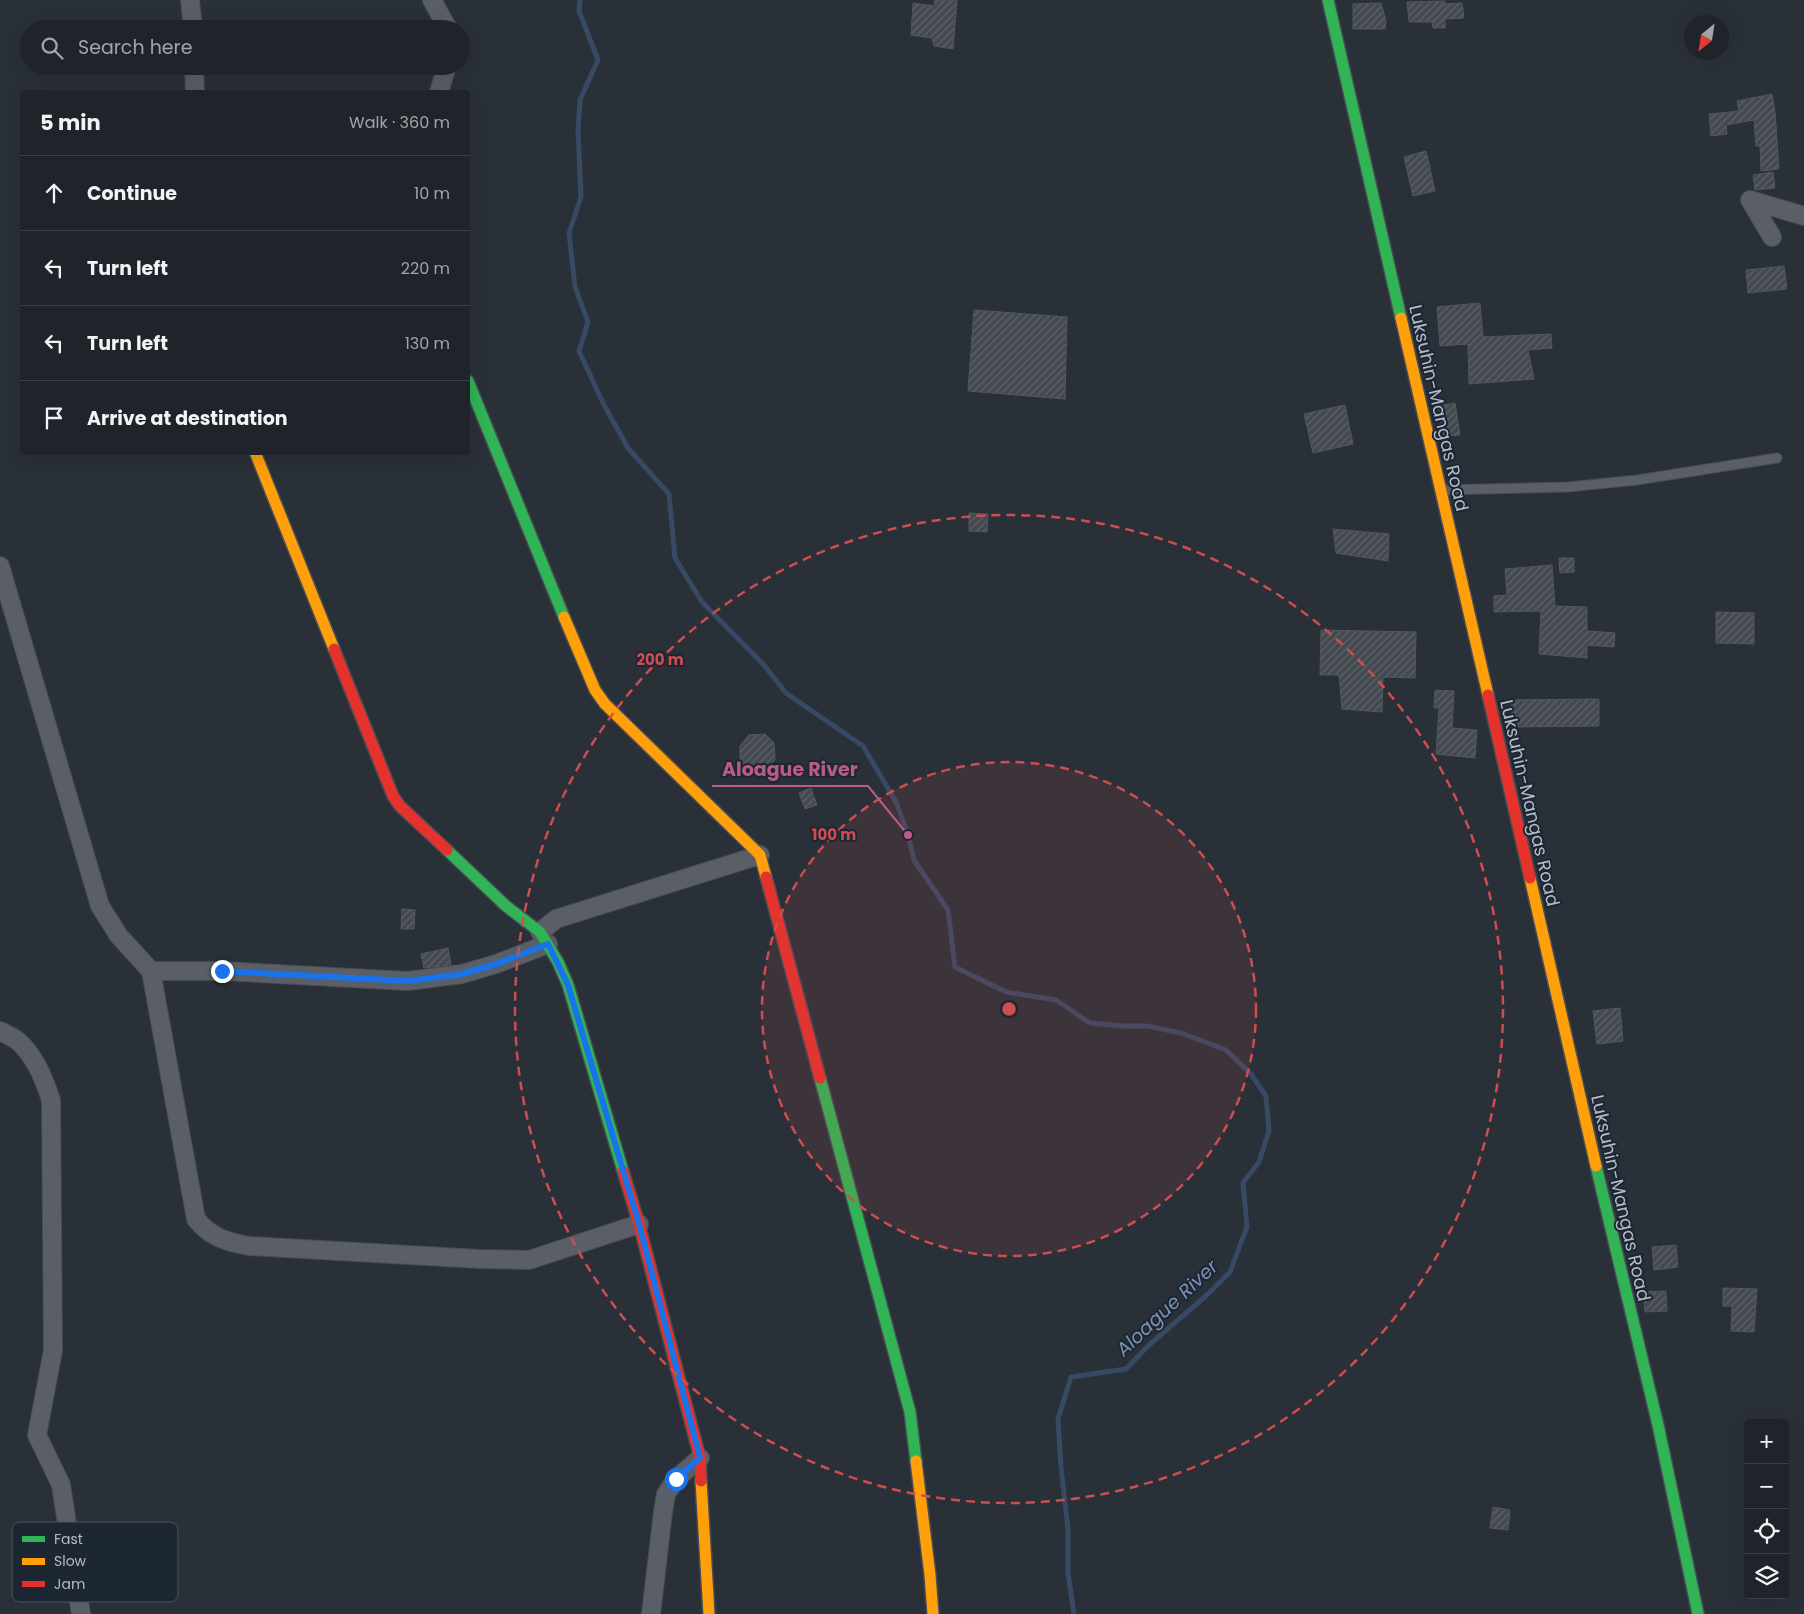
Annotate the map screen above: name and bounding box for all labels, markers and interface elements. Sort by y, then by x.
north arrow [1684,15,1729,60]
search box [20,20,470,75]
icon: search [38,34,66,62]
text: Search here [78,34,192,61]
text: 5 min [40,108,101,137]
text: Walk · 360 m [349,111,450,134]
icon: ahead [40,179,68,207]
text: Continue [87,180,177,207]
text: 10 m [414,182,450,205]
icon: left [40,254,68,282]
text: Turn left [87,255,168,282]
text: 220 m [401,257,450,280]
street label: Luksuhin-Mangas Road [1403,302,1475,514]
icon: left [40,329,68,357]
text: Turn left [87,330,168,357]
text: 130 m [405,332,450,355]
icon: arrive [40,404,68,432]
text: Arrive at destination [87,405,288,432]
text: 200 m [636,649,684,670]
street label: Luksuhin-Mangas Road [1494,697,1566,909]
callout: Aloague River [712,752,868,786]
text: Aloague River [722,756,858,783]
text: 100 m [812,824,856,845]
route end [211,960,234,983]
centre of rings [1000,1000,1018,1018]
street label: Luksuhin-Mangas Road [1585,1092,1657,1304]
water label: Aloague River [1109,1253,1225,1363]
map controls [1744,1419,1789,1599]
button: + [1744,1419,1789,1464]
button: − [1744,1464,1789,1509]
route start [665,1468,688,1491]
button: locate [1744,1509,1789,1554]
legend [12,1522,178,1602]
text: Fast [54,1529,83,1549]
text: Slow [54,1551,87,1571]
button: layers [1744,1554,1789,1599]
text: Jam [54,1574,85,1594]

